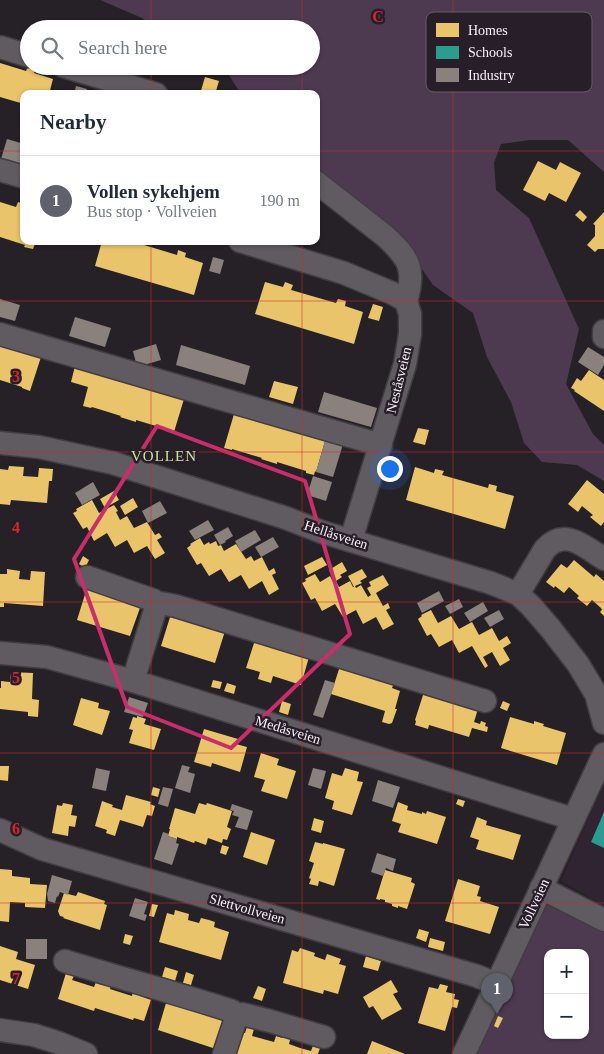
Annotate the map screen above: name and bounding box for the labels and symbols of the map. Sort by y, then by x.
text: C [372,8,384,25]
legend [426,12,592,92]
text: Homes [468,23,508,38]
text: Schools [468,45,512,60]
text: Industry [468,68,515,83]
street label: Neståsveien [384,345,414,415]
text: 3 [12,368,20,385]
district label: VOLLEN [131,448,197,464]
your location [377,456,403,482]
street label: Hellåsveien [302,518,370,552]
text: 4 [12,519,20,536]
text: 5 [12,669,20,686]
street label: Medåsveien [253,713,323,747]
text: 6 [12,820,20,837]
street label: Vollveien [516,877,552,931]
street label: Slettvollveien [208,891,286,927]
text: 7 [12,970,20,987]
pin: 1 [481,973,513,1014]

